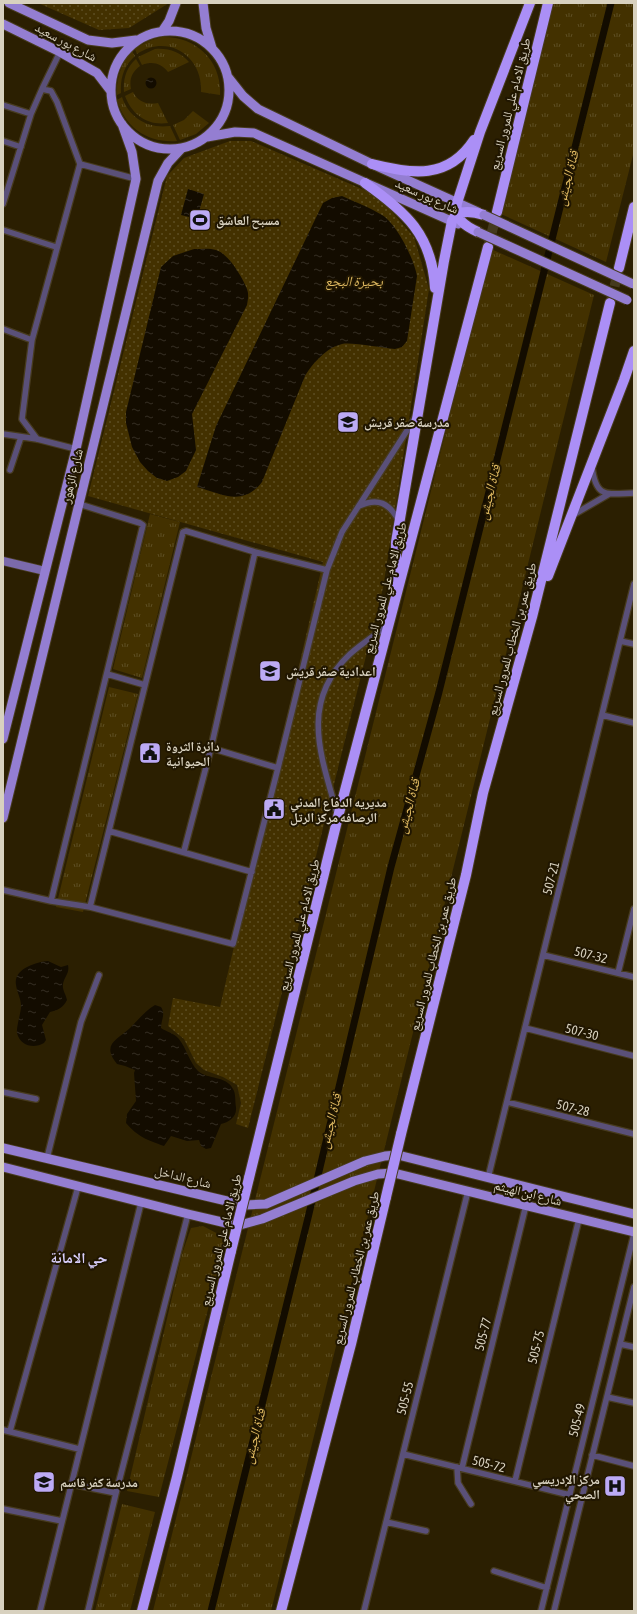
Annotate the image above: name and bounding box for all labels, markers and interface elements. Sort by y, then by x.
street label: شارع بور سعيد [32,19,99,66]
street label: طريق الامام علي للمرور السريع [486,36,537,173]
water label: قناة الجيش [552,147,583,207]
street label: شارع بور سعيد [392,175,461,218]
sports icon: مسبح العاشق [187,207,213,233]
place label: مسبح العاشق [216,213,280,229]
water label: بحيرة البجع [325,273,383,290]
school or university icon: مدرسة صقر قريش [335,409,361,435]
place label: مدرسة صقر قريش [364,415,450,431]
street label: شارع الزهور [58,447,88,506]
water label: قناة الجيش [474,461,505,521]
street label: طريق الامام علي للمرور السريع [360,520,413,656]
street label: طريق عمر بن الخطاب للمرور السريع [484,561,542,718]
school or university icon: اعدادية صقر قريش [257,658,283,684]
place label: اعدادية صقر قريش [286,664,376,680]
place label: دائرة الثروة الحيوانية [166,739,220,769]
public building icon: دائرة الثروة الحيوانية [137,740,163,766]
water label: قناة الجيش [393,775,424,835]
place label: مديريه الدفاع المدني الرصافه مركز الرتل [290,795,387,826]
public building icon: مديريه الدفاع المدني الرصافه مركز الرتل [261,796,287,822]
street label: طريق الامام علي للمرور السريع [275,857,326,994]
street label: 507-21 [540,860,562,896]
street label: طريق عمر بن الخطاب للمرور السريع [407,876,461,1033]
street label: 507-32 [573,944,609,966]
street label: 507-30 [564,1021,600,1043]
water label: قناة الجيش [315,1090,346,1150]
street label: 507-28 [555,1097,591,1119]
street label: شارع الداخل [153,1163,213,1193]
street label: طريق الامام علي للمرور السريع [197,1172,248,1309]
street label: شارع ابن الهيثم [492,1177,564,1211]
street label: طريق عمر بن الخطاب للمرور السريع [330,1190,384,1347]
district label: حي الامانة [50,1249,108,1269]
street label: 505-77 [472,1316,494,1352]
street label: 505-75 [525,1329,547,1365]
street label: 505-55 [394,1380,416,1416]
street label: 505-49 [566,1402,588,1438]
water label: قناة الجيش [239,1405,270,1465]
street label: 505-72 [471,1453,507,1475]
school or university icon: مدرسة كفر قاسم [31,1469,57,1495]
place label: مركز الإدريسي الصحي [532,1472,600,1505]
hospital icon: مركز الإدريسي الصحي [602,1473,628,1499]
place label: مدرسة كفر قاسم [60,1475,138,1492]

